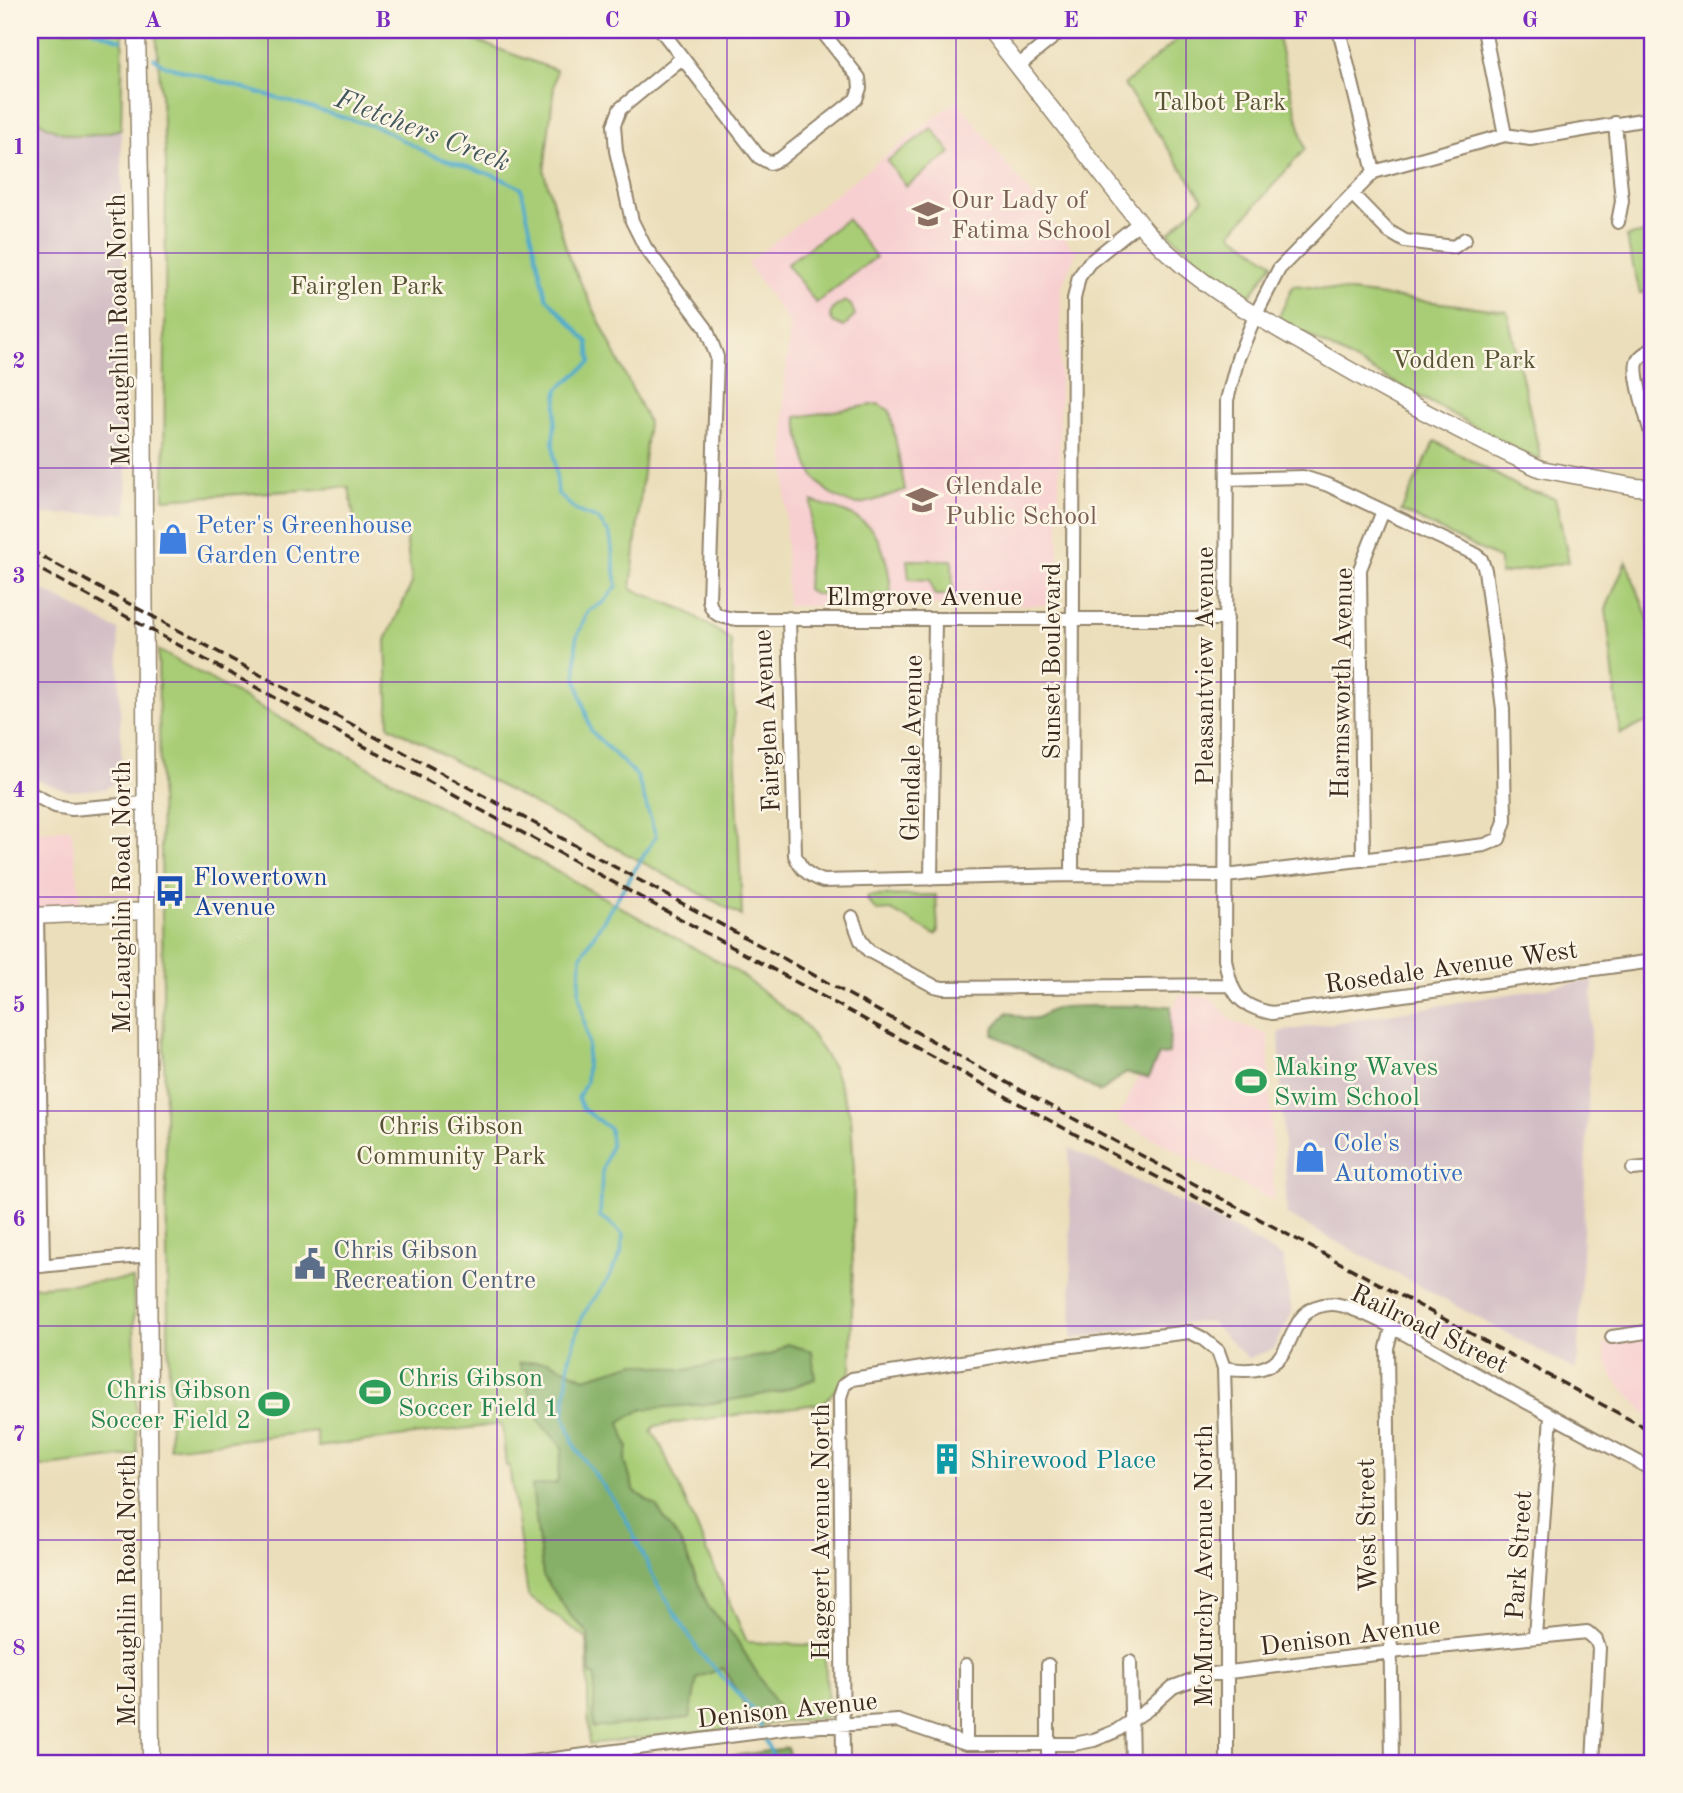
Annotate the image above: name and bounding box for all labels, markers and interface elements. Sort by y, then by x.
text: A [144,9,162,32]
text: B [375,9,391,32]
text: C [604,9,620,32]
text: D [833,9,851,32]
text: E [1063,9,1079,32]
text: F [1292,9,1308,32]
text: G [1522,9,1538,32]
water label: Fletchers Creek [330,85,513,178]
park label: Talbot Park [1153,90,1287,116]
text: 1 [12,136,26,159]
place label: Our Lady of Fatima School [951,188,1111,244]
street label: McLaughlin Road North [105,193,135,467]
school or university icon: Our Lady of Fatima School [911,197,945,231]
park label: Fairglen Park [290,274,444,300]
park label: Vodden Park [1392,348,1536,374]
text: 2 [12,350,26,373]
place label: Glendale Public School [945,474,1097,530]
school or university icon: Glendale Public School [905,483,939,517]
place label: Peter's Greenhouse Garden Centre [196,513,412,569]
shop icon: Peter's Greenhouse Garden Centre [156,522,190,556]
street label: Pleasantview Avenue [1193,546,1219,786]
street label: Sunset Boulevard [1040,562,1066,760]
text: 3 [12,565,26,588]
street label: Harmsworth Avenue [1328,567,1358,799]
street label: Elmgrove Avenue [826,585,1022,611]
street label: Fairglen Avenue [750,629,786,813]
street label: Glendale Avenue [898,654,928,842]
street label: McLaughlin Road North [110,761,136,1033]
text: 4 [12,779,26,802]
place label: Flowertown Avenue [193,865,327,921]
bus stop icon: Flowertown Avenue [153,874,187,908]
street label: Rosedale Avenue West [1323,937,1579,999]
text: 5 [12,994,26,1017]
place label: Making Waves Swim School [1274,1055,1438,1111]
sports icon: Making Waves Swim School [1234,1064,1268,1098]
park label: Chris Gibson Community Park [356,1114,546,1170]
place label: Cole's Automotive [1333,1131,1463,1187]
shop icon: Cole's Automotive [1293,1140,1327,1174]
text: 6 [12,1208,26,1231]
place label: Chris Gibson Recreation Centre [333,1238,536,1294]
public building icon: Chris Gibson Recreation Centre [293,1247,327,1281]
street label: Railroad Street [1346,1280,1512,1379]
place label: Chris Gibson Soccer Field 1 [398,1366,559,1422]
sports icon: Chris Gibson Soccer Field 1 [358,1375,392,1409]
place label: Chris Gibson Soccer Field 2 [90,1378,251,1434]
sports icon: Chris Gibson Soccer Field 2 [257,1387,291,1421]
street label: Haggert Avenue North [809,1403,835,1661]
text: 7 [12,1423,26,1446]
street label: McMurchy Avenue North [1192,1425,1218,1707]
building icon: Shirewood Place [930,1442,964,1476]
place label: Shirewood Place [970,1448,1156,1474]
street label: McLaughlin Road North [115,1454,141,1726]
street label: West Street [1354,1458,1382,1592]
street label: Park Street [1503,1490,1537,1621]
street label: Denison Avenue [1259,1613,1442,1661]
text: 8 [12,1637,26,1660]
street label: Denison Avenue [696,1689,879,1733]

